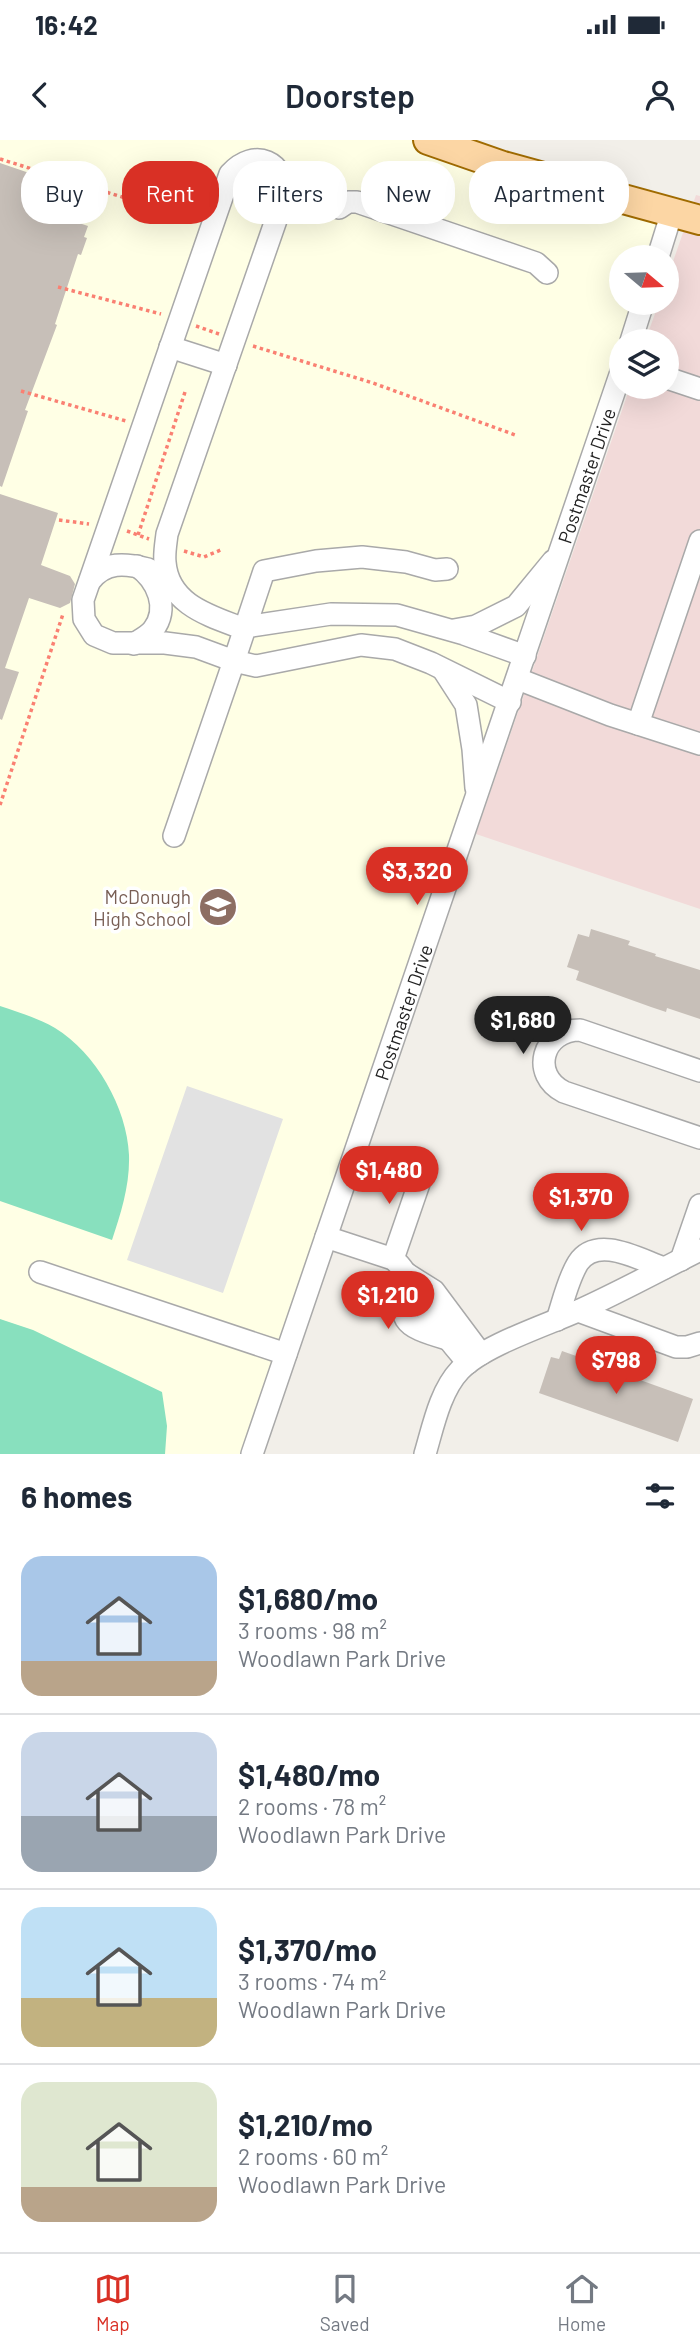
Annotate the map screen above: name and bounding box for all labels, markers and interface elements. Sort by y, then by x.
text: 16:42 [35,9,98,40]
icon: back [21,76,59,114]
text: Doorstep [285,76,415,114]
icon: person [641,76,679,114]
chip: Buy [21,161,108,224]
chip: Rent [122,161,219,224]
chip: Filters [233,161,347,224]
chip: New [361,161,455,224]
chip: Apartment [469,161,629,224]
north arrow [609,245,679,315]
map controls [609,245,679,399]
button: layers [609,329,679,399]
street label: Postmaster Drive [552,405,620,546]
pin: $3,320 [360,848,474,907]
text: $3,320 [382,856,452,884]
place label: McDonugh High School [93,885,191,930]
school or university icon: McDonugh High School [197,886,239,928]
street label: Postmaster Drive [369,941,437,1083]
pin: $1,680 [466,996,580,1056]
text: $1,680 [490,1005,556,1033]
pin: $1,480 [332,1146,446,1206]
text: $1,480 [356,1155,422,1183]
pin: $1,370 [524,1174,638,1233]
text: $1,370 [549,1182,613,1210]
pin: $1,210 [331,1272,445,1331]
text: $1,210 [357,1280,419,1308]
pin: $798 [575,1336,657,1396]
text: $798 [591,1345,641,1373]
icon: filters [641,1477,679,1515]
text: 6 homes [21,1478,132,1514]
text: $1,680/mo [238,1580,378,1616]
icon: home [77,1584,161,1668]
text: 3 rooms · 98 m² [238,1616,387,1644]
text: Woodlawn Park Drive [238,1644,446,1672]
text: $1,480/mo [238,1756,380,1792]
icon: home [77,1760,161,1844]
text: 2 rooms · 78 m² [238,1792,386,1820]
text: Woodlawn Park Drive [238,1820,446,1848]
text: $1,370/mo [238,1931,377,1967]
icon: home [77,1935,161,2019]
text: 3 rooms · 74 m² [238,1967,387,1995]
text: Woodlawn Park Drive [238,1995,446,2023]
text: $1,210/mo [238,2106,373,2142]
icon: home [77,2110,161,2194]
text: 2 rooms · 60 m² [238,2142,388,2170]
text: Woodlawn Park Drive [238,2170,446,2198]
tab: Map [94,2270,132,2335]
tab: Saved [320,2270,370,2335]
tab: Home [558,2270,606,2335]

